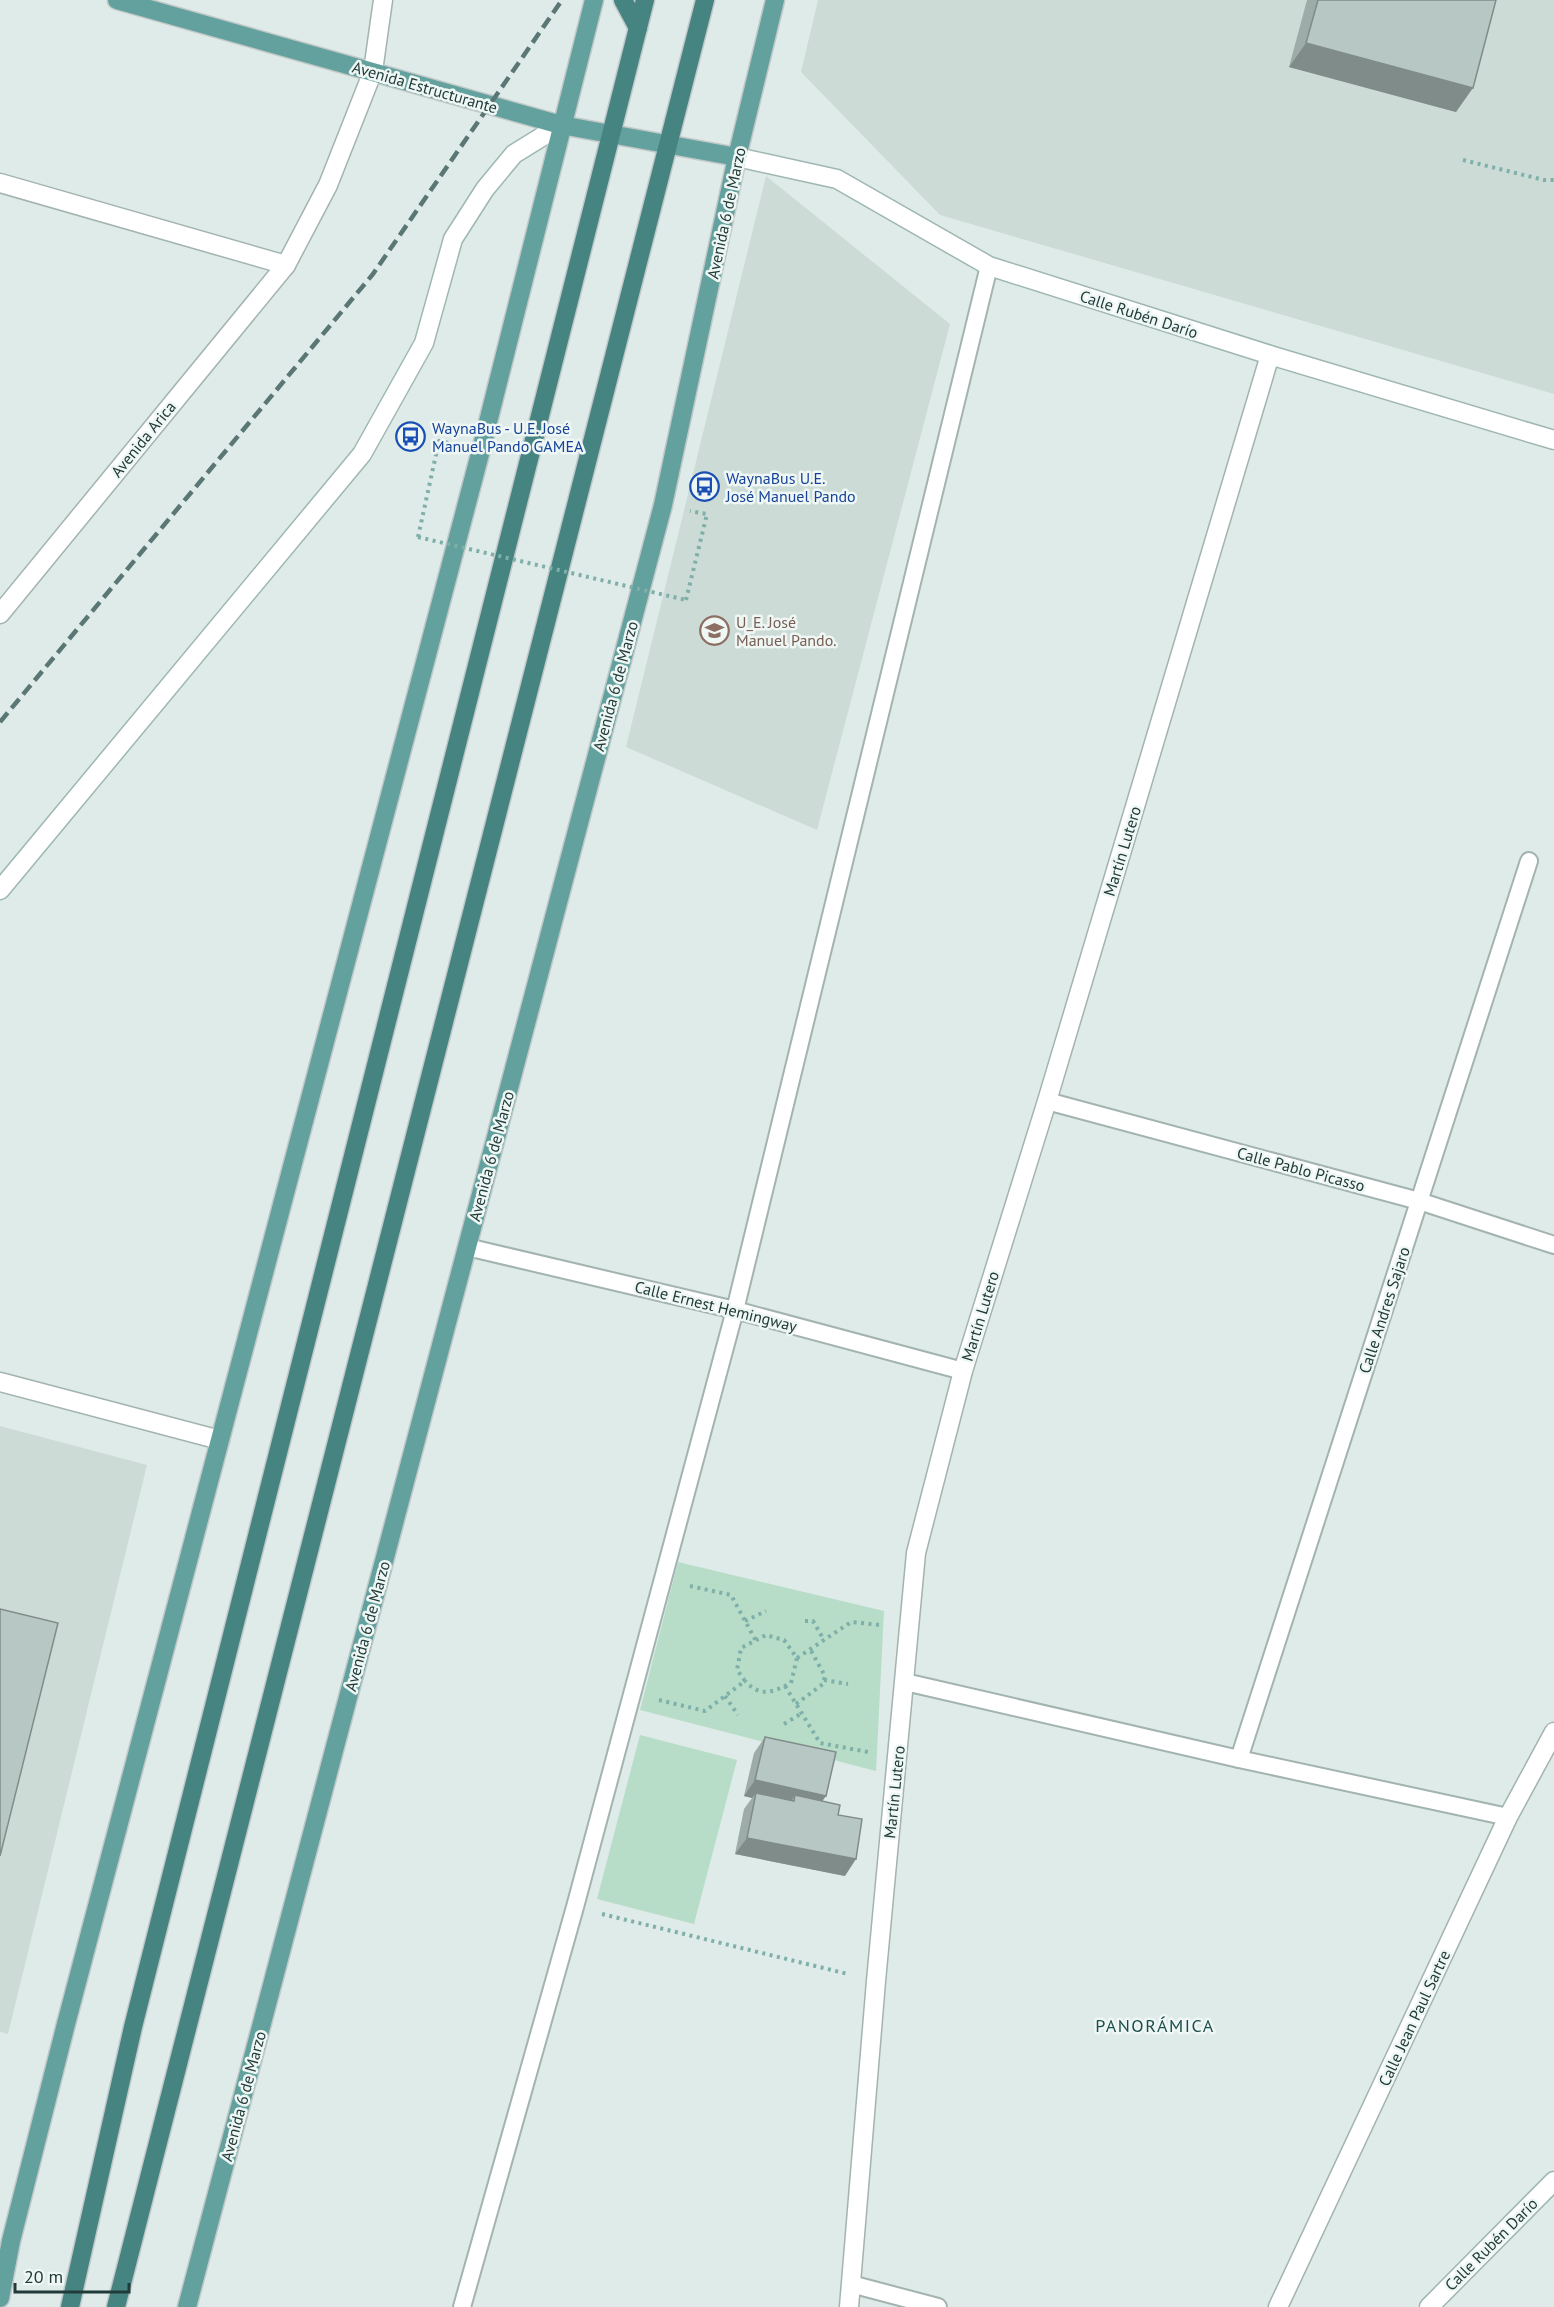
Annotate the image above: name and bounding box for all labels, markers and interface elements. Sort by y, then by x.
street label: Avenida Estructurante [350,57,500,117]
street label: Avenida 6 de Marzo [702,145,750,281]
street label: Calle Rubén Darío [1077,285,1201,343]
street label: Avenida Arica [106,397,180,481]
place label: WaynaBus - U.E. José Manuel Pando GAMEA [432,418,584,456]
bus stop icon: WaynaBus - U.E. José Manuel Pando GAMEA [395,421,427,453]
place label: WaynaBus U.E. José Manuel Pando [725,468,856,506]
bus stop icon: WaynaBus U.E. José Manuel Pando [689,471,721,503]
place label: U_E. José Manuel Pando. [736,612,837,650]
school or university icon: U_E. José Manuel Pando. [699,615,731,647]
street label: Avenida 6 de Marzo [588,619,642,753]
street label: Martín Lutero [1099,804,1145,898]
street label: Avenida 6 de Marzo [464,1089,518,1223]
street label: Calle Pablo Picasso [1235,1142,1367,1196]
street label: Calle Andres Sajaro [1354,1244,1414,1376]
street label: Martín Lutero [957,1269,1003,1363]
street label: Calle Ernest Hemingway [633,1276,800,1336]
street label: Avenida 6 de Marzo [340,1559,394,1693]
street label: Martín Lutero [879,1745,909,1839]
street label: Calle Jean Paul Sartre [1374,1947,1454,2089]
district label: PANORÁMICA [1095,2014,1215,2037]
street label: Avenida 6 de Marzo [216,2029,270,2163]
street label: Calle Rubén Darío [1440,2193,1542,2295]
scale bar [15,2256,129,2294]
text: 20 m [24,2265,63,2288]

